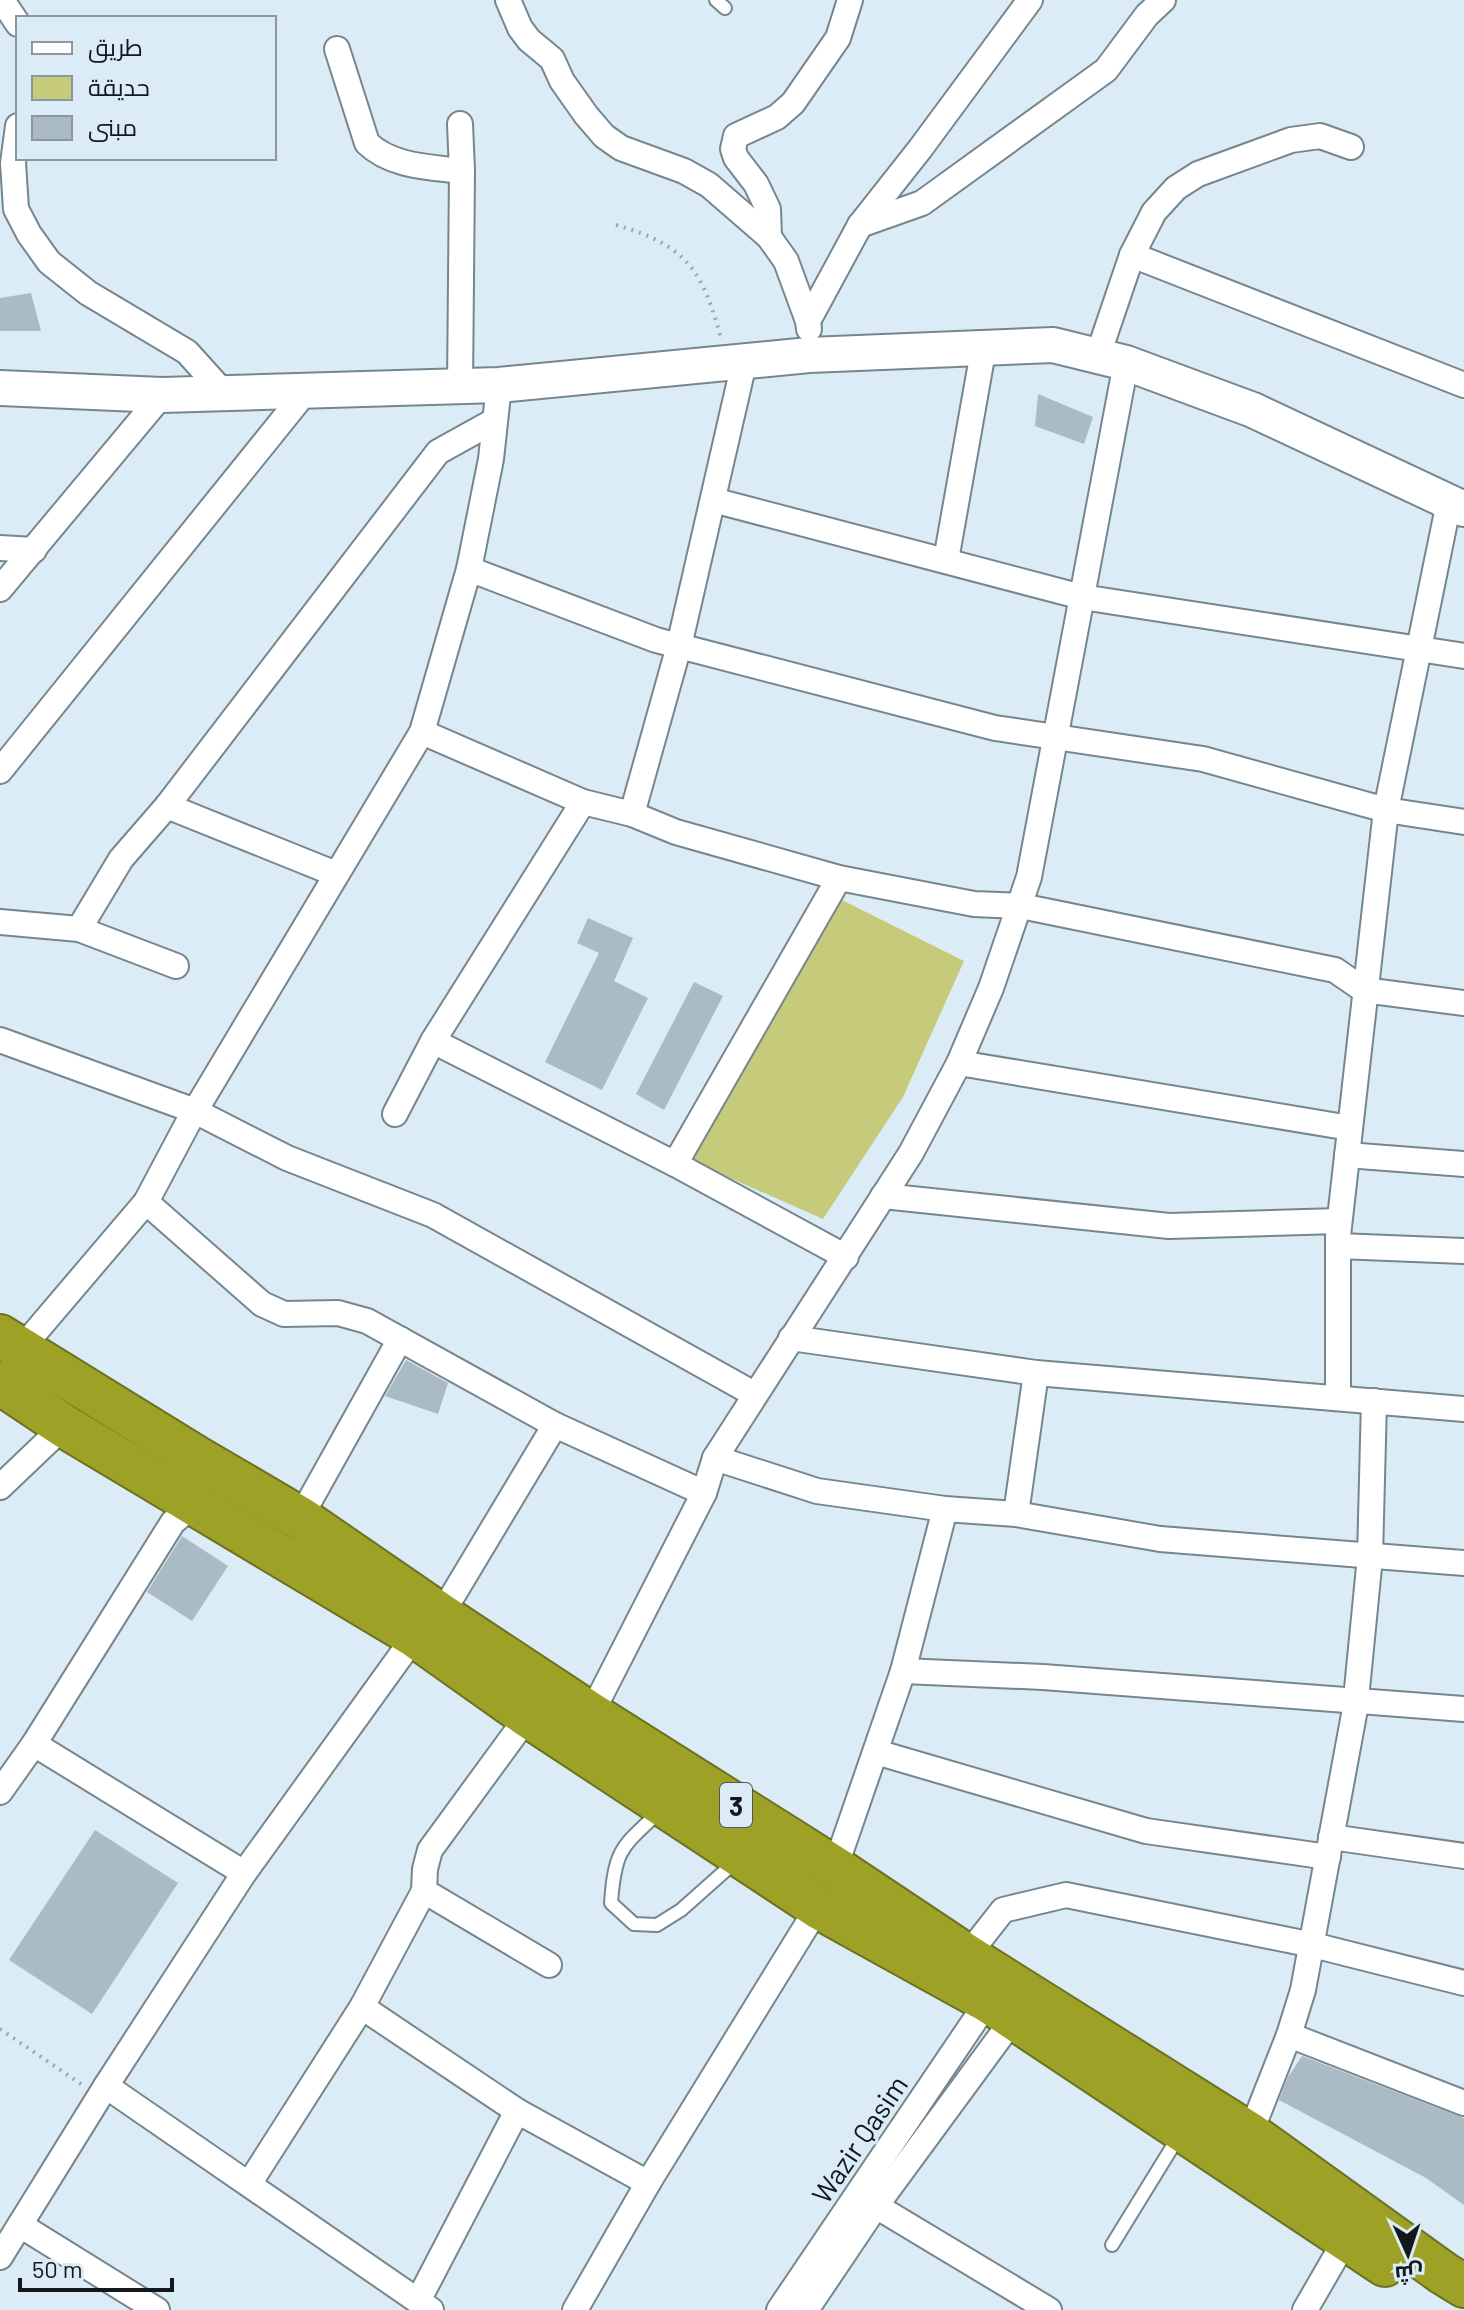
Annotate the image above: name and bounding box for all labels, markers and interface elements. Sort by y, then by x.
legend [16,16,276,160]
text: طريق [88,32,143,63]
text: حديقة [88,72,150,101]
text: مبنى [88,112,137,142]
road number: 3 [720,1783,752,1827]
street label: Wazir Qasim [804,2069,914,2209]
north arrow [1368,2214,1448,2294]
scale bar [20,2242,172,2292]
text: 50 m [32,2254,83,2283]
text: ش [1394,2259,1424,2289]

